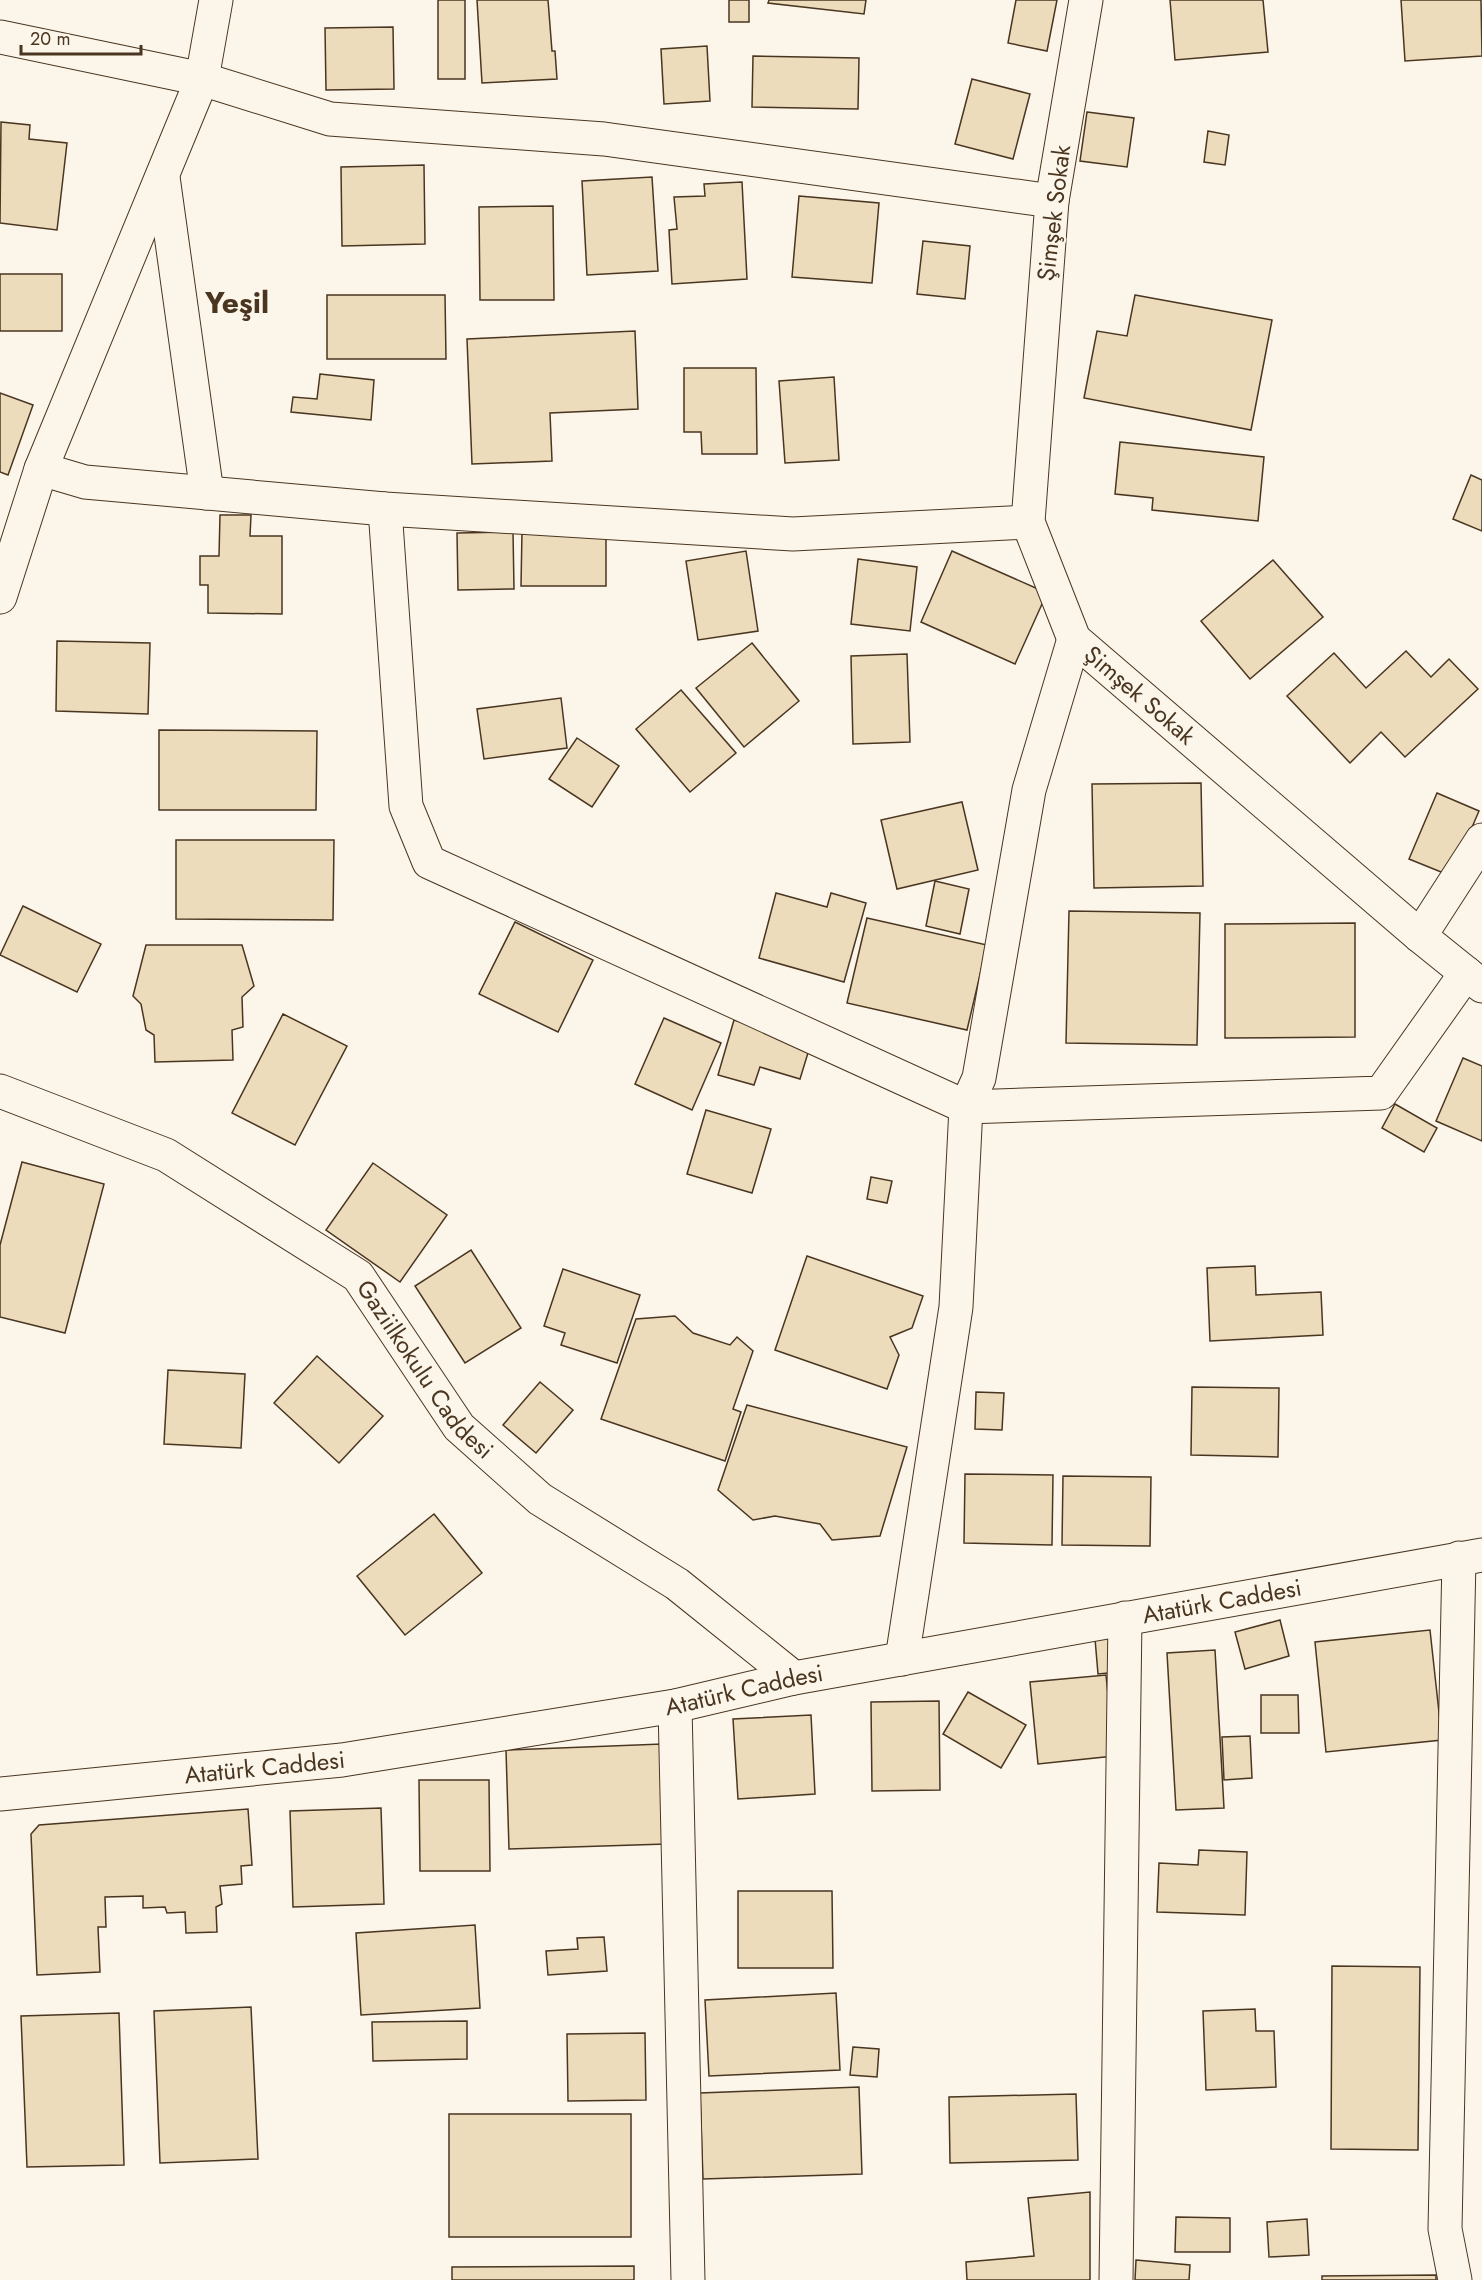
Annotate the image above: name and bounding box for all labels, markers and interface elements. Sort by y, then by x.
scale bar [21,18,141,56]
text: 20 m [30,26,70,52]
street label: Şimşek Sokak [1028,142,1079,283]
district label: Yeşil [204,281,269,324]
street label: Şimşek Sokak [1077,637,1204,753]
street label: Gaziilkokulu Caddesi [348,1273,501,1467]
street label: Atatürk Caddesi [1139,1570,1304,1632]
street label: Atatürk Caddesi [663,1655,826,1724]
street label: Atatürk Caddesi [183,1742,347,1793]

